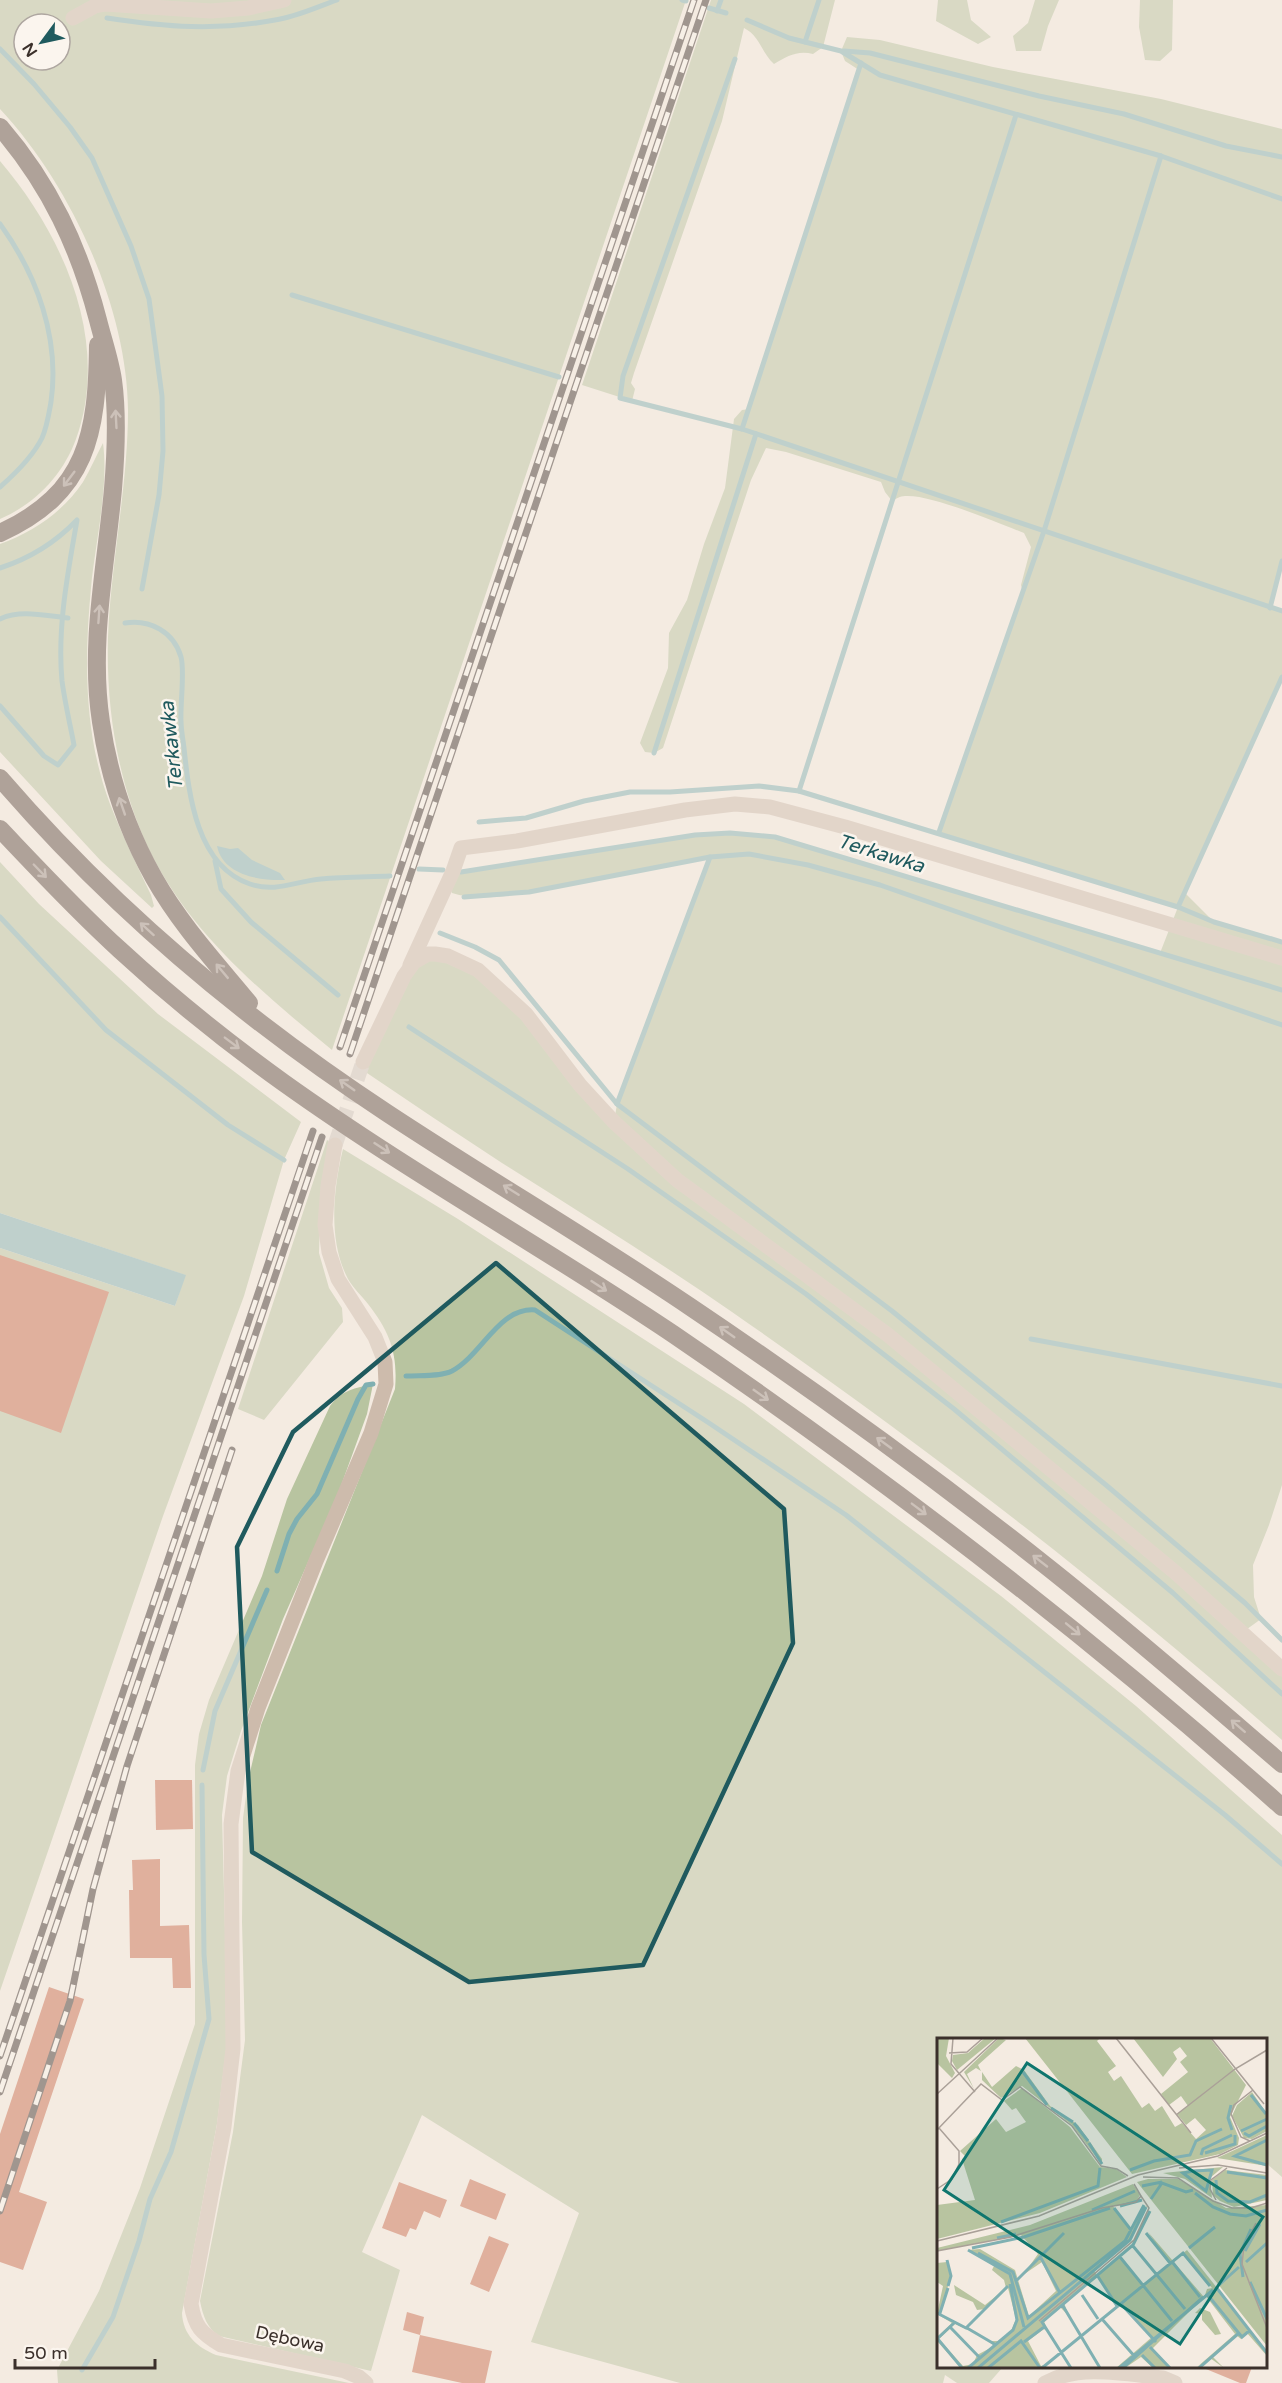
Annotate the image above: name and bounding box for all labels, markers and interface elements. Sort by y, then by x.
north arrow [12,12,72,72]
text: N [18,39,42,60]
one-way arrow [110,410,121,430]
one-way arrow [62,471,75,487]
one-way arrow [94,604,105,624]
water label: Terkawka [155,699,189,792]
one-way arrow [115,797,126,816]
water label: Terkawka [834,829,928,879]
one-way arrow [33,864,48,879]
one-way arrow [140,922,155,936]
one-way arrow [216,963,229,979]
one-way arrow [224,1037,240,1050]
one-way arrow [339,1079,356,1091]
one-way arrow [373,1143,390,1155]
one-way arrow [503,1184,520,1196]
one-way arrow [590,1280,607,1292]
one-way arrow [719,1326,736,1338]
one-way arrow [752,1389,769,1401]
one-way arrow [877,1437,893,1449]
one-way arrow [911,1502,927,1515]
one-way arrow [1032,1554,1048,1567]
one-way arrow [1065,1622,1080,1636]
one-way arrow [1231,1719,1246,1733]
inset map [937,2038,1267,2368]
street label: Dębowa [254,2321,326,2357]
scale bar [15,2332,154,2370]
text: 50 m [24,2342,68,2364]

